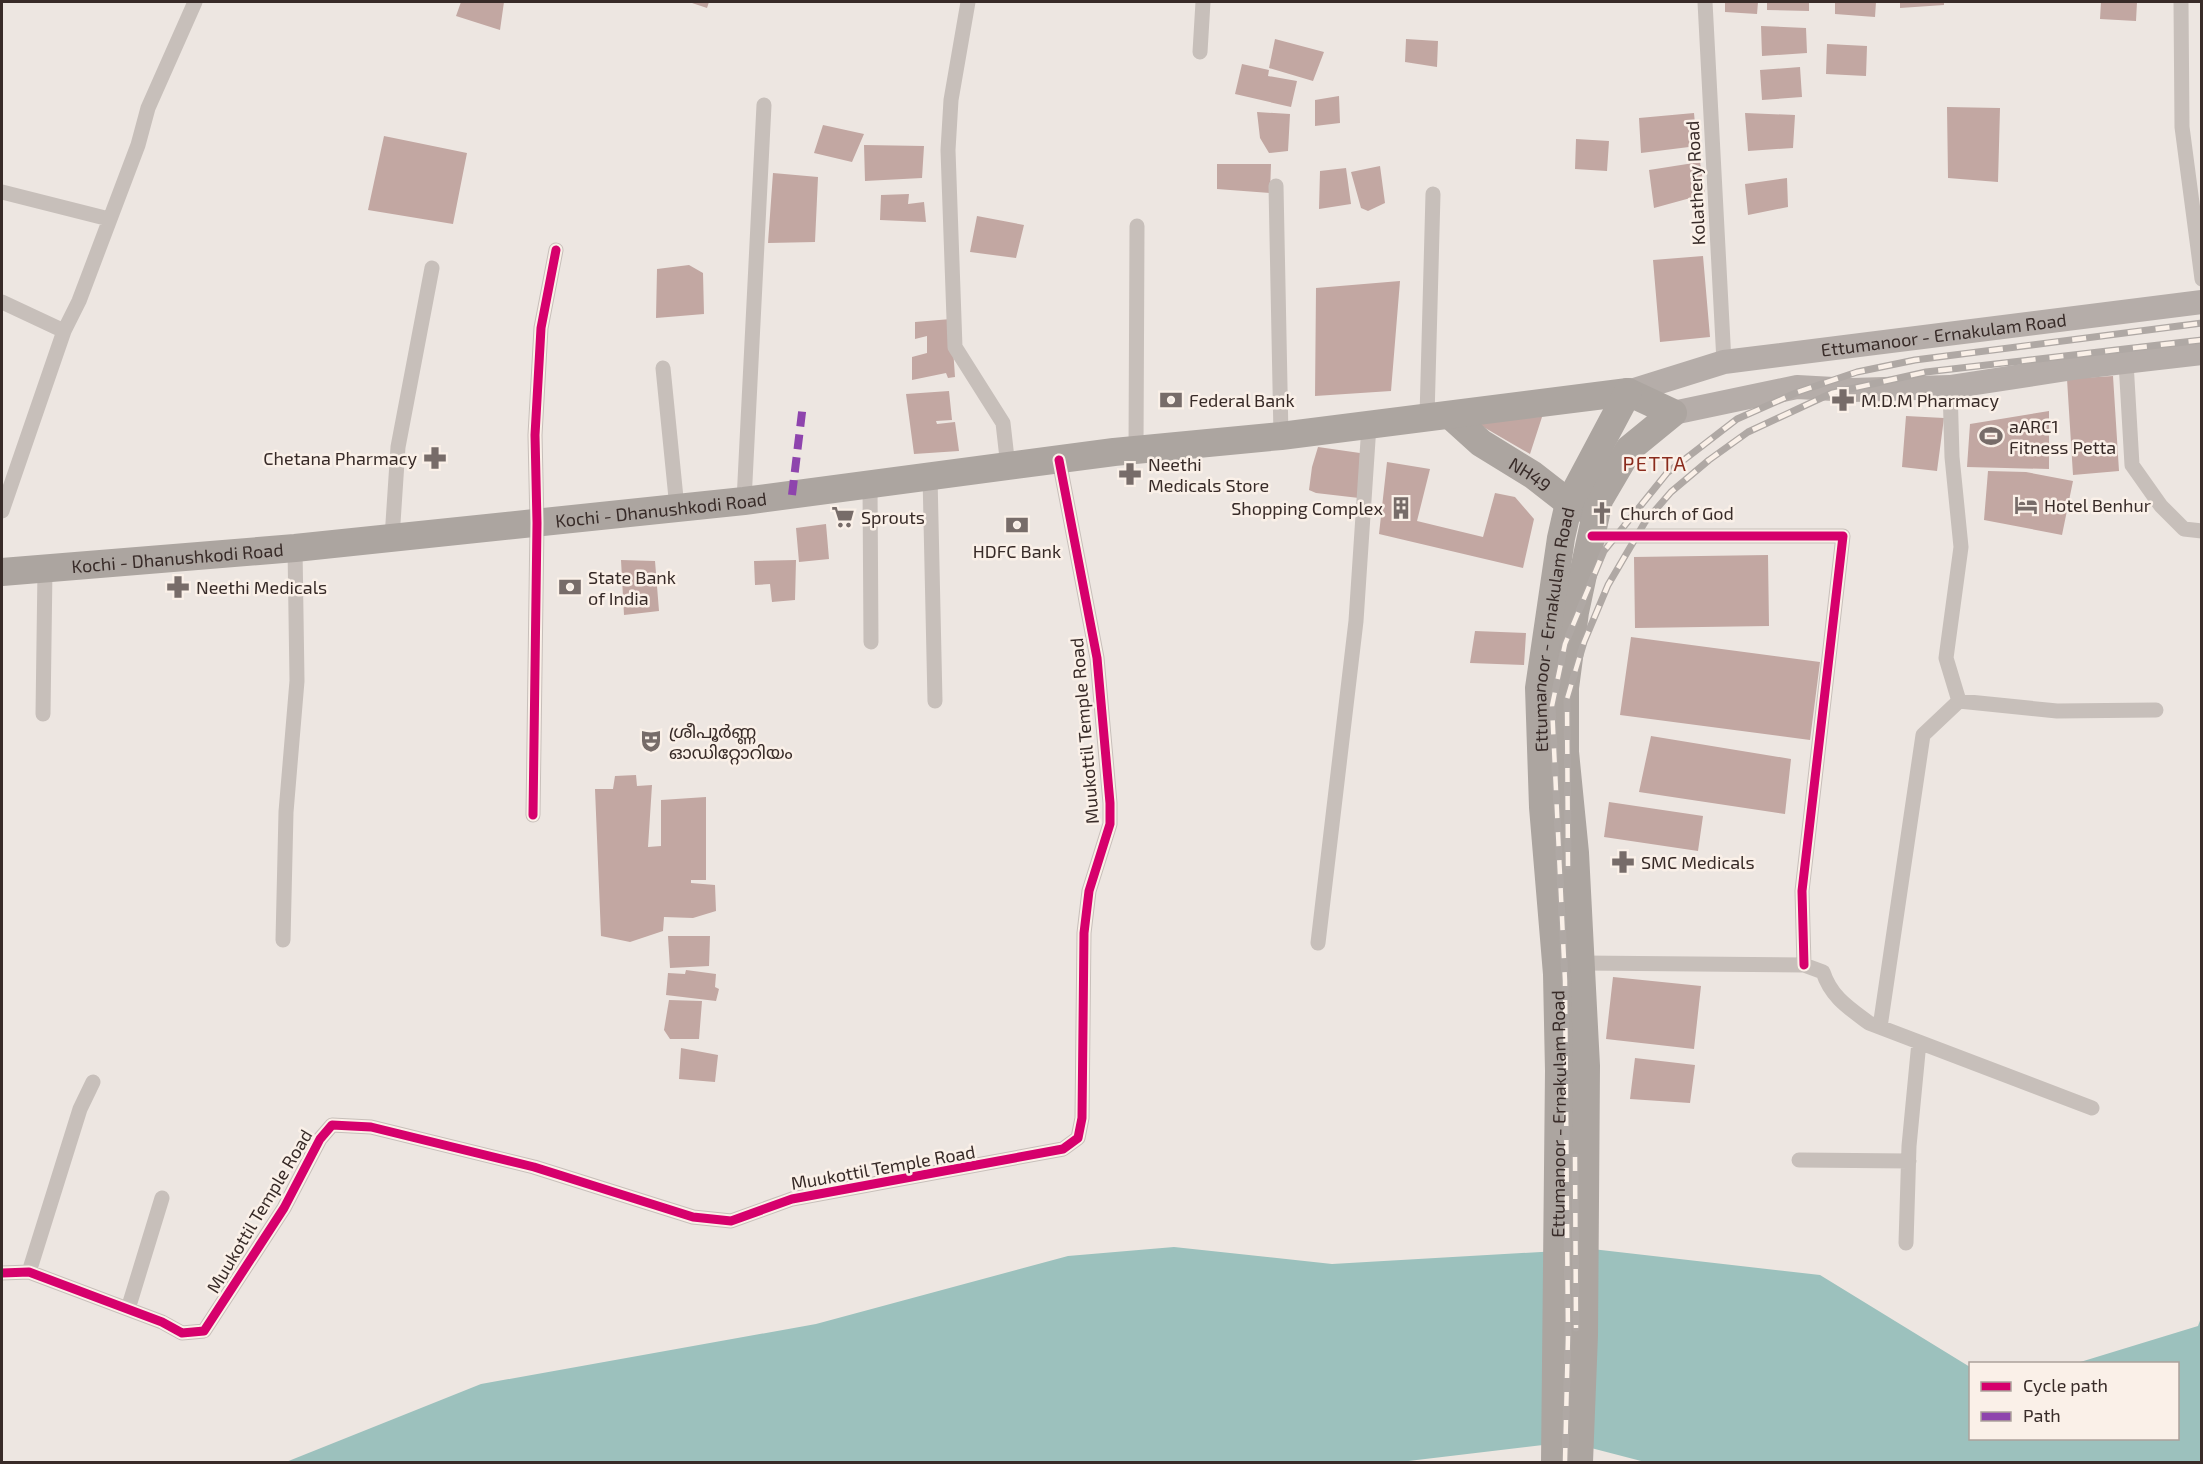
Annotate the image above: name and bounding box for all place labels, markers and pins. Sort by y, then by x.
bank icon: Federal Bank [1158,387,1184,413]
pharmacy icon: M.D.M Pharmacy [1830,387,1856,413]
place label: Federal Bank [1189,389,1295,411]
place label: M.D.M Pharmacy [1861,389,1999,411]
place label: aARC1 Fitness Petta [2009,415,2116,458]
sports icon: aARC1 Fitness Petta [1978,423,2004,449]
pharmacy icon: Chetana Pharmacy [422,445,448,471]
place label: Chetana Pharmacy [263,447,417,469]
place label: Neethi Medicals Store [1148,453,1269,496]
pharmacy icon: Neethi Medicals Store [1117,461,1143,487]
hotel icon: Hotel Benhur [2013,492,2039,518]
place label: Hotel Benhur [2044,494,2151,516]
building icon: Shopping Complex [1388,495,1414,521]
place label: Shopping Complex [1231,497,1383,519]
church icon: Church of God [1589,500,1615,526]
place label: Church of God [1620,502,1734,524]
supermarket icon: Sprouts [830,504,856,530]
place label: Sprouts [861,506,925,528]
bank icon: HDFC Bank [1004,512,1030,538]
place label: HDFC Bank [973,540,1061,562]
place label: State Bank of India [588,566,676,609]
pharmacy icon: Neethi Medicals [165,574,191,600]
bank icon: State Bank of India [557,574,583,600]
place label: Neethi Medicals [196,576,327,598]
place label: ശ്രീപൂർണ്ണ ഓഡിറ്റോറിയം [669,720,793,765]
theatre icon: ശ്രീപൂർണ്ണ ഓഡിറ്റോറിയം [638,728,664,754]
pharmacy icon: SMC Medicals [1610,849,1636,875]
place label: SMC Medicals [1641,851,1755,873]

